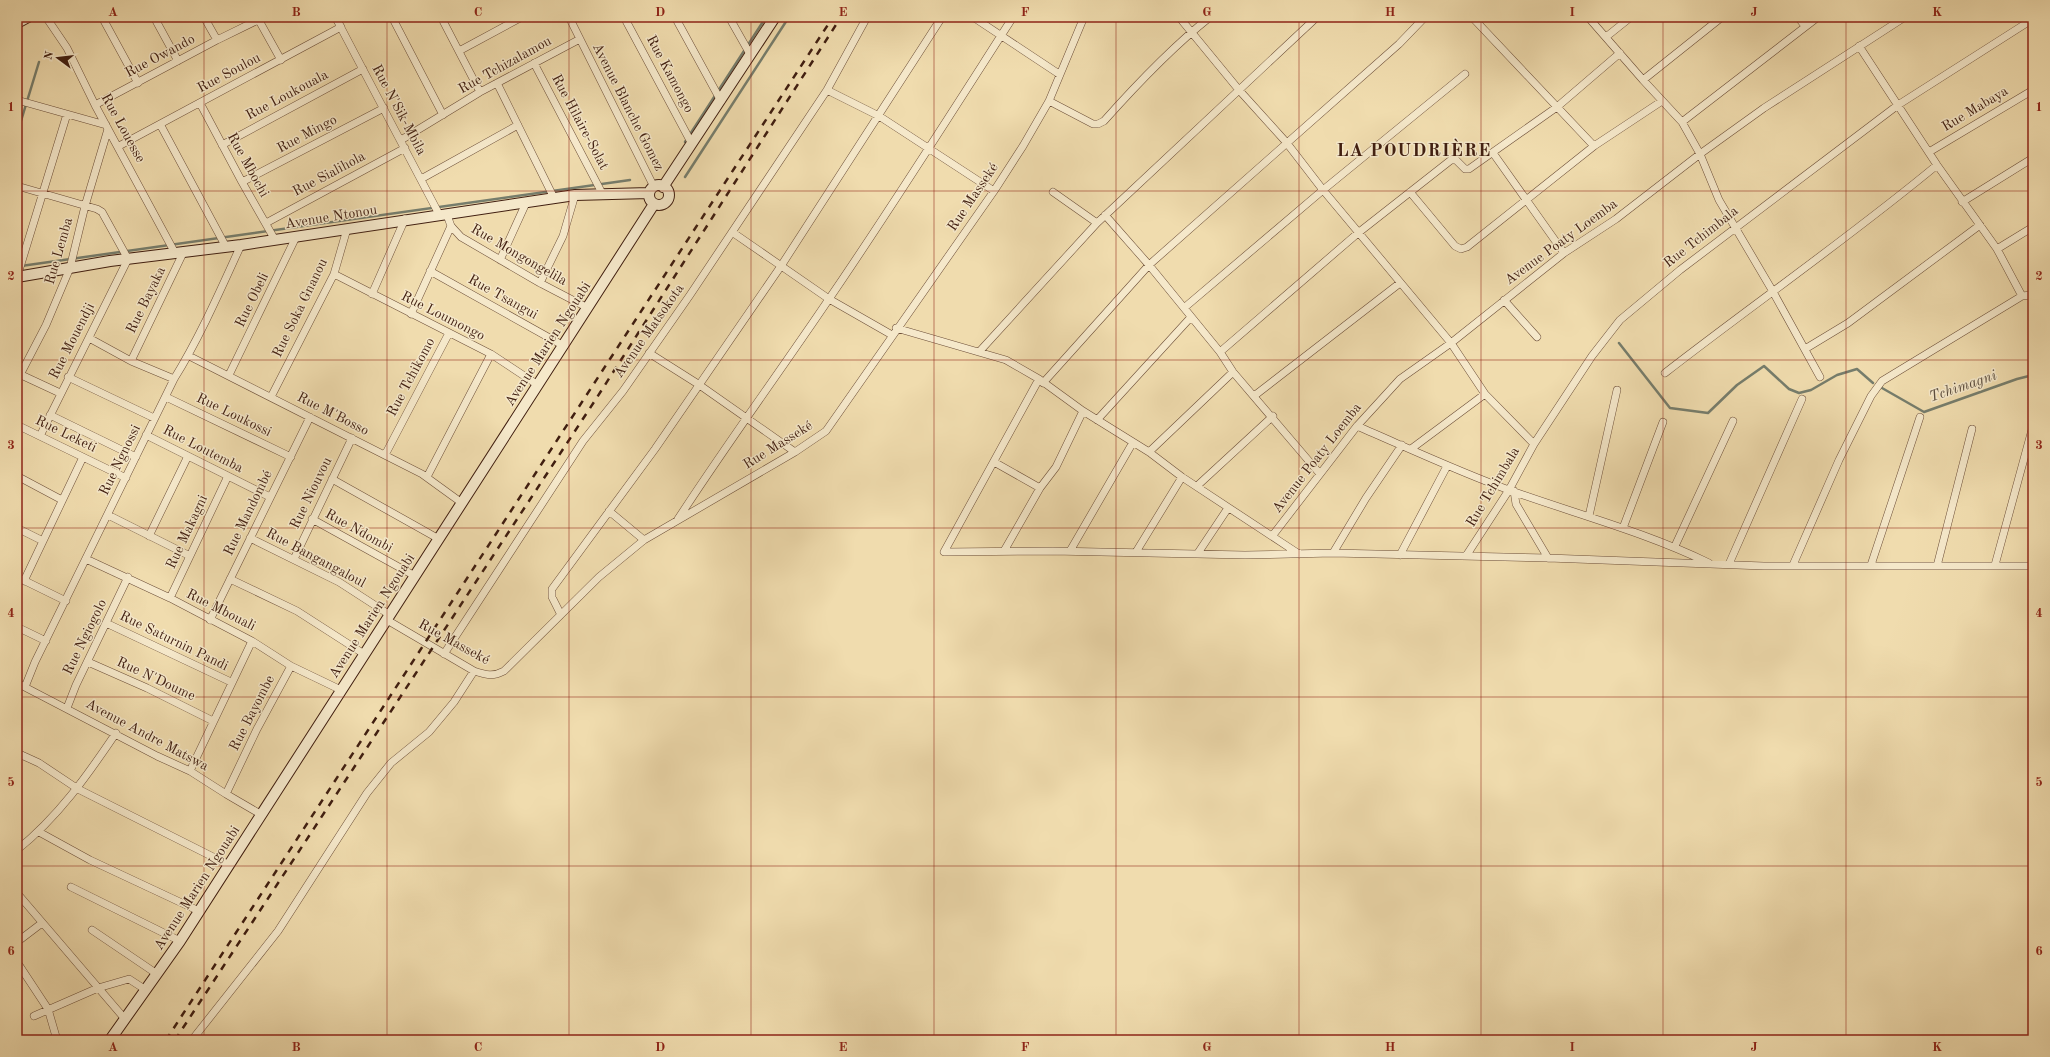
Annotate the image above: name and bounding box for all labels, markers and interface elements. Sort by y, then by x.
text: A [108,6,118,19]
text: B [291,6,301,19]
text: C [474,6,482,19]
text: D [655,6,665,19]
text: E [839,6,848,19]
text: F [1021,6,1030,19]
text: G [1202,6,1212,19]
text: H [1385,6,1396,19]
text: I [1569,6,1575,19]
text: J [1750,6,1758,19]
text: K [1932,6,1942,19]
street label: Rue Owando [123,32,197,80]
street label: Rue Tchizalamou [456,33,554,96]
street label: Rue Kamongo [644,33,696,115]
north arrow [38,38,78,78]
street label: Avenue Blanche Gomez [590,41,666,173]
text: N [43,50,56,61]
street label: Rue Soulou [195,50,263,95]
street label: Rue N'Sik-Mbila [369,62,429,158]
street label: Rue Loukouala [244,67,331,123]
street label: Rue Hilaire-Solat [549,72,611,172]
street label: Rue Mabaya [1940,84,2010,134]
street label: Rue Louesse [98,91,148,165]
text: 1 [7,101,15,114]
text: 1 [2035,101,2043,114]
street label: Rue Mingo [275,112,339,156]
street label: Rue Mbochi [225,130,271,200]
district label: LA POUDRIÈRE [1336,138,1492,160]
street label: Rue Sialihola [290,149,368,199]
street label: Rue Masseké [945,160,1001,234]
street label: Avenue Poaty Loemba [1502,197,1620,287]
street label: Avenue Ntonou [284,203,379,231]
street label: Rue Tchimbala [1661,204,1741,270]
street label: Rue Lemba [43,216,75,286]
street label: Rue Mongongelila [469,222,570,288]
street label: Rue Soka Gnanou [270,256,330,360]
street label: Rue Bayaka [124,264,168,336]
text: 2 [7,270,15,283]
street label: Rue Obeli [233,270,271,330]
text: 2 [2035,270,2043,283]
street label: Rue Tsangui [466,272,540,322]
street label: Avenue Marien Ngouabi [503,279,593,409]
street label: Avenue Matsokota [611,281,687,380]
street label: Rue Loumongo [399,289,487,343]
street label: Rue Mouendji [47,300,97,381]
street label: Rue Tchikomo [384,335,438,419]
water label: Tchimagni [1927,368,1999,406]
street label: Rue M'Bosso [295,390,371,438]
street label: Rue Loukossi [194,391,274,439]
street label: Avenue Poaty Loemba [1270,400,1364,516]
street label: Rue Leketi [33,413,99,455]
street label: Rue Masseké [741,418,815,472]
street label: Rue Ngnossi [97,422,143,498]
street label: Rue Loutemba [161,423,246,475]
text: 3 [7,439,15,452]
text: 3 [2035,439,2043,452]
street label: Rue Tchimbala [1464,445,1522,529]
street label: Rue Niouvou [288,454,335,531]
street label: Rue Mandombé [221,468,275,558]
street label: Rue Makagni [164,493,210,571]
street label: Rue Ndombi [323,507,395,555]
street label: Rue Bangangaloul [264,526,368,590]
street label: Avenue Marien Ngouabi [327,551,417,681]
street label: Rue Mbouali [184,587,258,634]
street label: Rue Ngiogolo [61,597,109,677]
text: 4 [7,607,15,620]
text: 4 [2035,607,2043,620]
street label: Rue Saturnin Pandi [118,609,231,673]
street label: Rue Masseké [416,617,492,667]
street label: Rue N'Doume [115,655,197,703]
street label: Rue Bayombe [227,673,277,753]
street label: Avenue Andre Matswa [83,697,211,773]
text: 5 [7,776,15,789]
text: 5 [2035,776,2043,789]
street label: Avenue Marien Ngouabi [152,823,242,953]
text: 6 [7,945,15,958]
text: 6 [2035,945,2043,958]
text: A [108,1041,118,1054]
text: B [291,1041,301,1054]
text: C [474,1041,482,1054]
text: D [655,1041,665,1054]
text: E [839,1041,848,1054]
text: F [1021,1041,1030,1054]
text: G [1202,1041,1212,1054]
text: H [1385,1041,1396,1054]
text: I [1569,1041,1575,1054]
text: J [1750,1041,1758,1054]
text: K [1932,1041,1942,1054]

